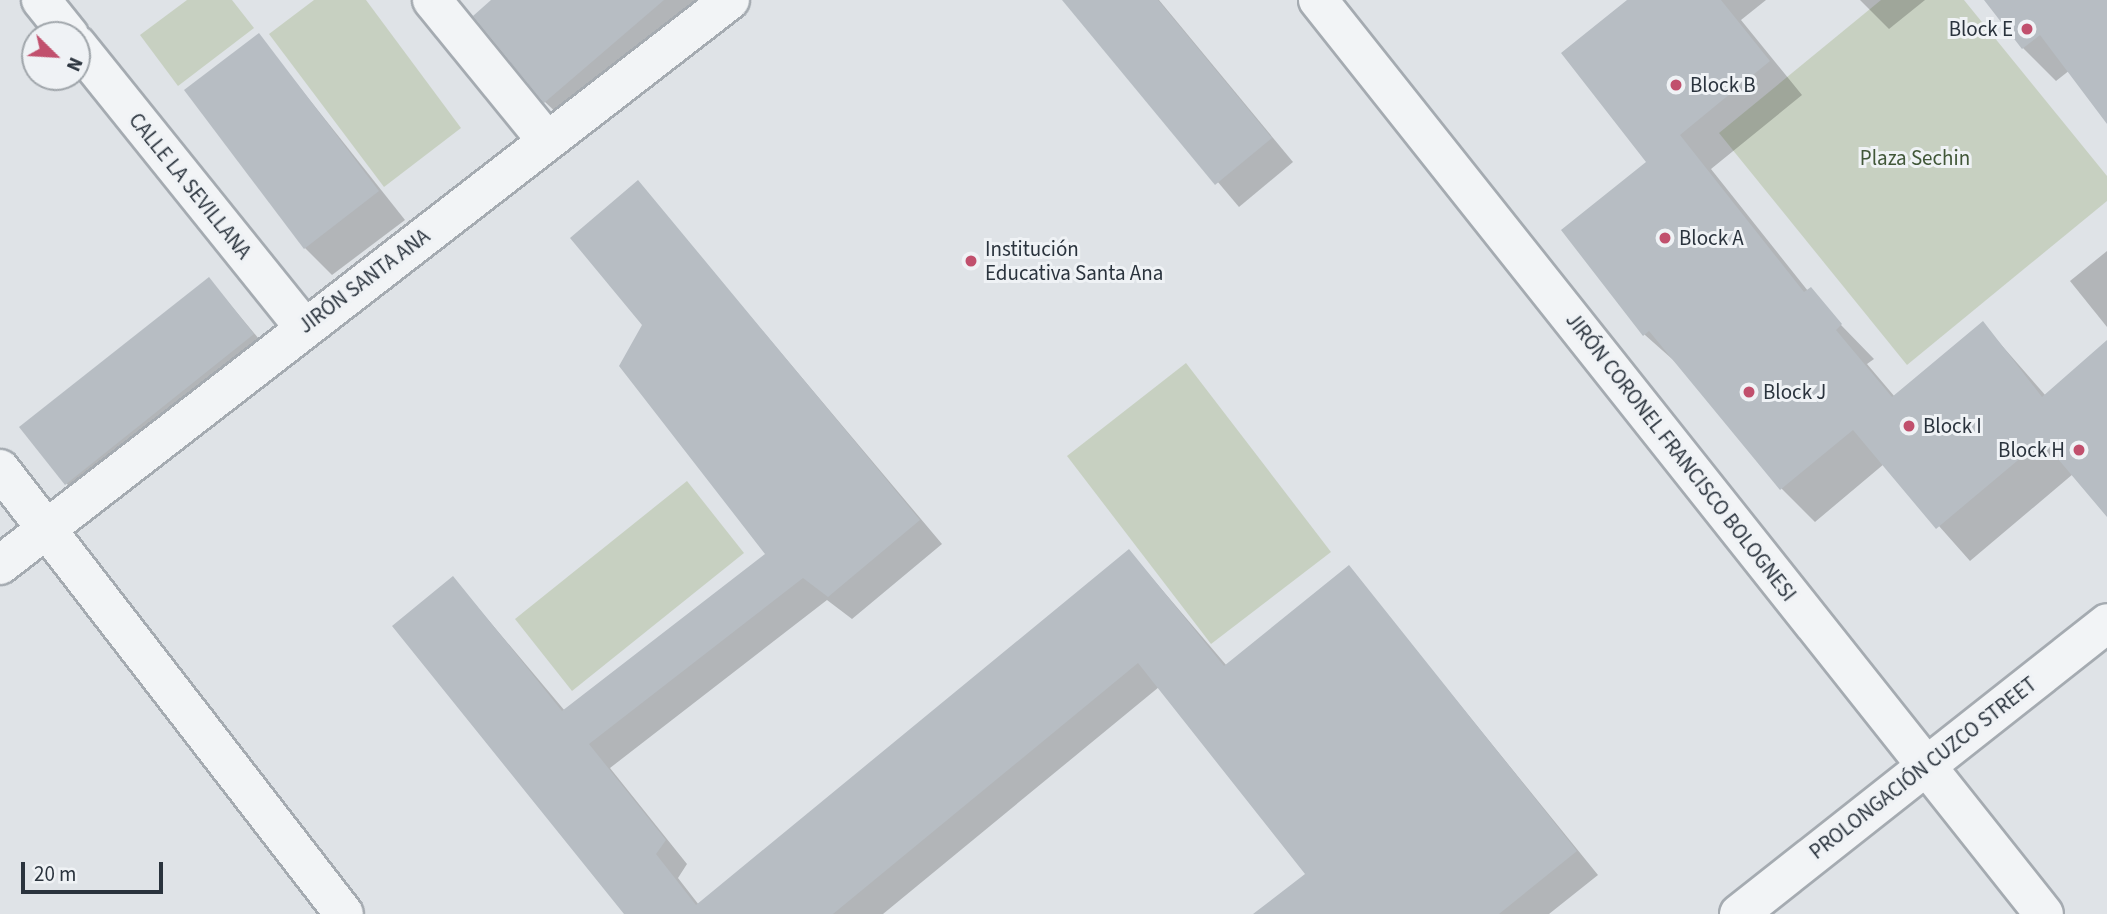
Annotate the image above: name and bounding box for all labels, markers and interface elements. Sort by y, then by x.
place label: Block E [1949,16,2013,42]
north arrow [21,21,91,91]
marker: Block E [2019,21,2035,37]
text: N [59,53,89,75]
place label: Block B [1690,72,1756,98]
marker: Block B [1668,77,1684,93]
street label: CALLE LA SEVILLANA [123,108,257,264]
park label: Plaza Sechin [1860,145,1970,171]
street label: JIRÓN SANTA ANA [293,223,435,339]
place label: Block A [1679,225,1744,251]
marker: Block A [1657,230,1673,246]
place label: Institución Educativa Santa Ana [985,236,1163,286]
marker: Institución Educativa Santa Ana [963,253,979,269]
street label: JIRÓN CORONEL FRANCISCO BOLOGNESI [1560,308,1802,606]
place label: Block J [1763,379,1826,405]
marker: Block J [1741,384,1757,400]
place label: Block I [1923,413,1982,439]
marker: Block I [1901,418,1917,434]
place label: Block H [1998,437,2065,463]
marker: Block H [2071,442,2087,458]
street label: PROLONGACIÓN CUZCO STREET [1804,671,2042,865]
scale bar [24,848,166,892]
text: 20 m [34,859,76,889]

